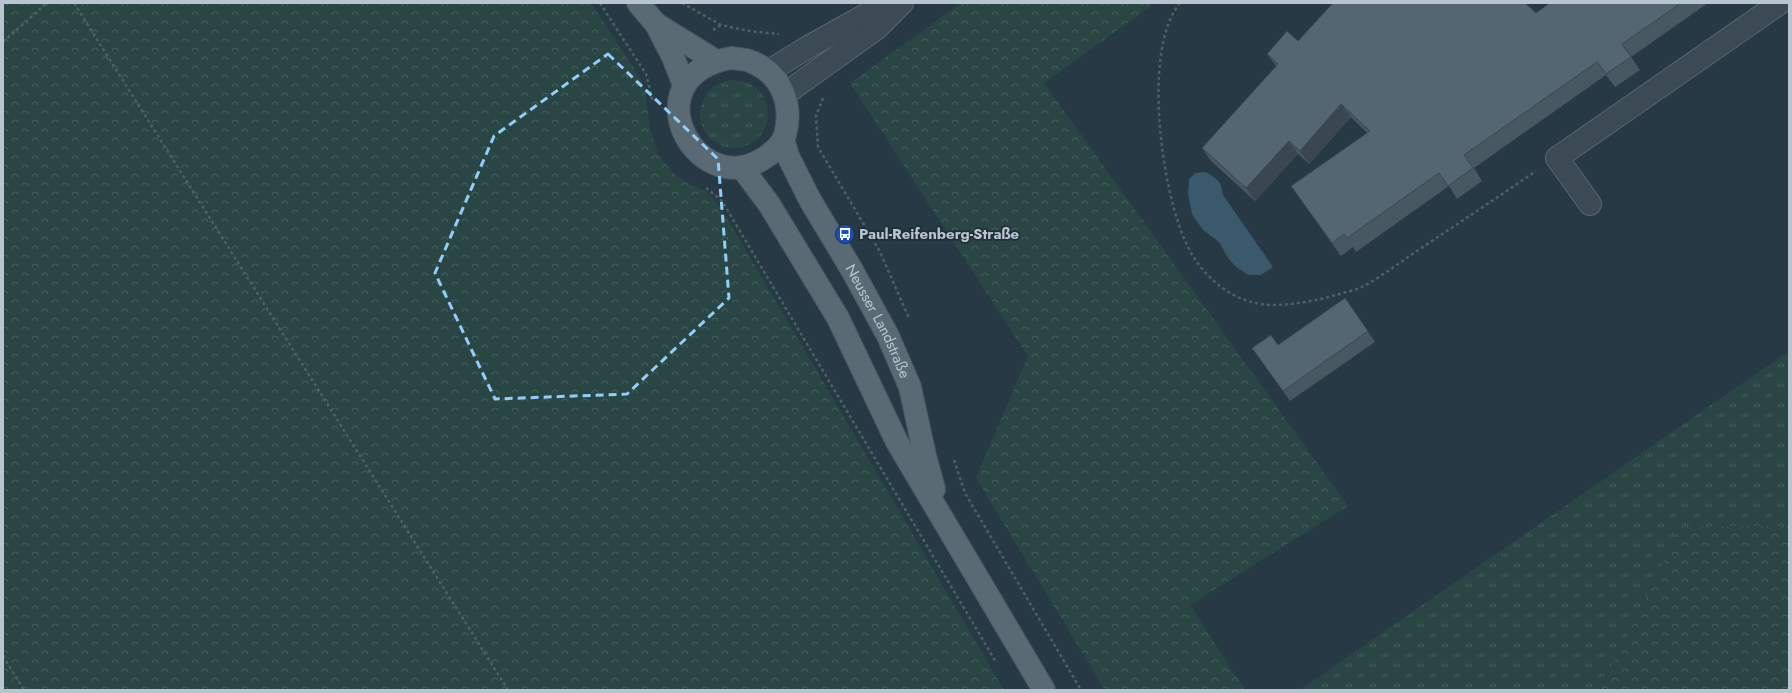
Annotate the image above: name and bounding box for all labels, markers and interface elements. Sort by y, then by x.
bus stop icon: Paul-Reifenberg-Straße [834,223,856,245]
place label: Paul-Reifenberg-Straße [859,223,1020,245]
street label: Neusser Landstraße [840,260,916,382]

